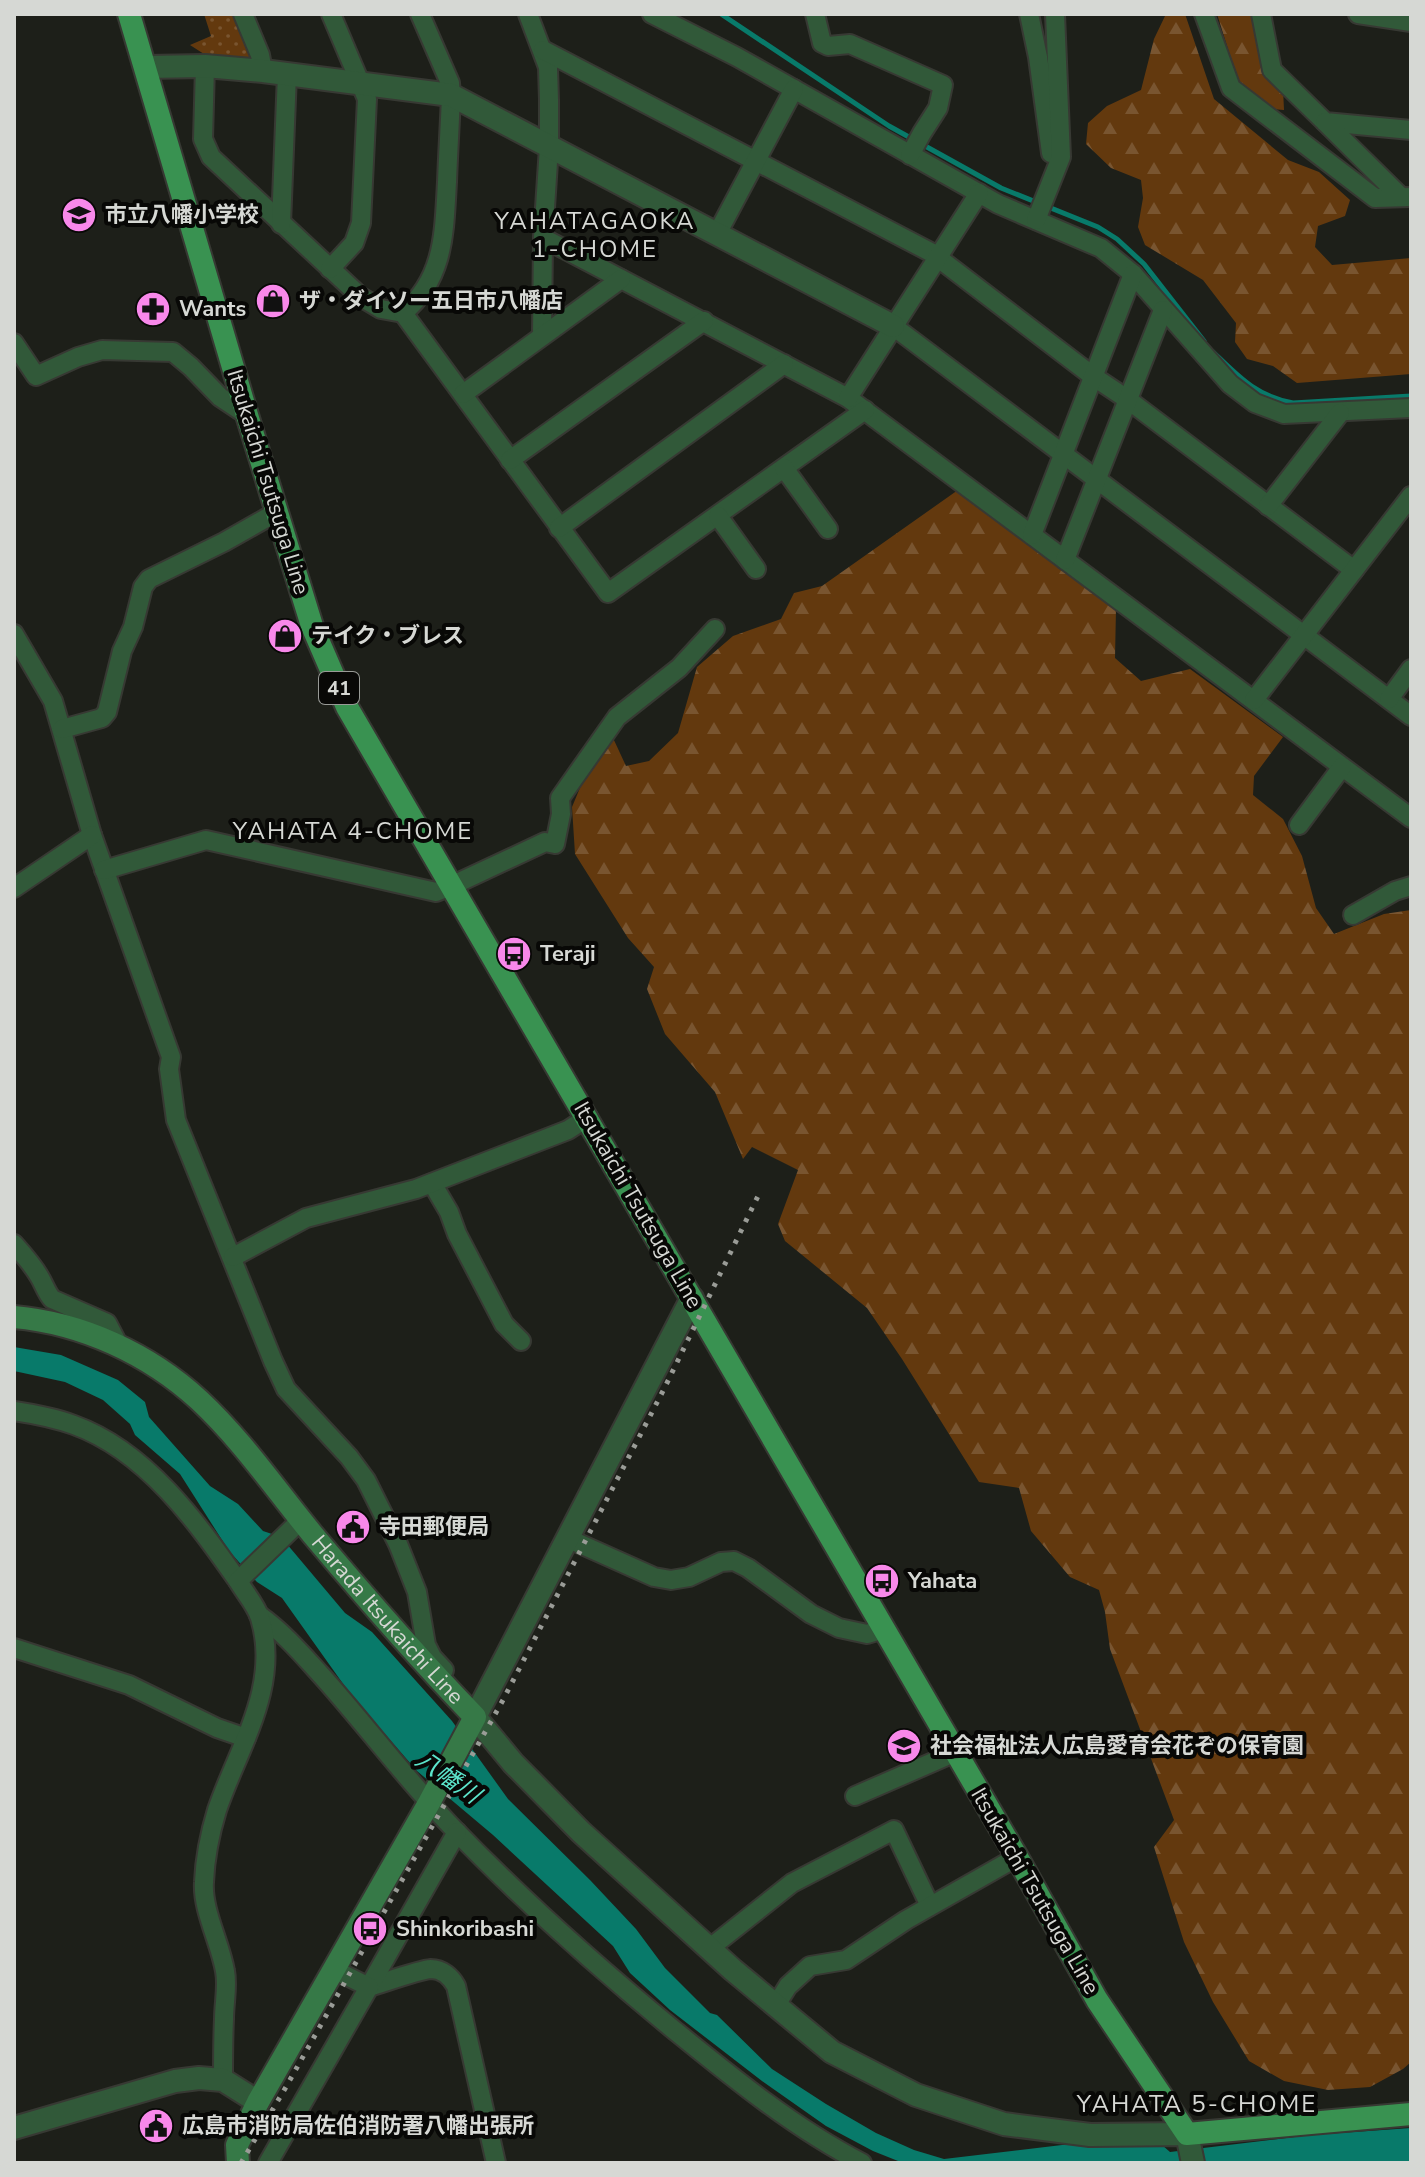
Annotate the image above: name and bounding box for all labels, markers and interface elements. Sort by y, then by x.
school or university icon: 市立八幡小学校 [60,196,98,234]
place label: 市立八幡小学校 [105,200,259,230]
district label: YAHATAGAOKA 1-CHOME [494,205,695,265]
shop icon: ザ・ダイソー五日市八幡店 [254,282,292,320]
place label: ザ・ダイソー五日市八幡店 [299,286,563,316]
pharmacy icon: Wants [134,290,172,328]
place label: Wants [179,294,246,324]
street label: Itsukaichi Tsutsuga Line [219,366,317,598]
shop icon: テイク・ブレス [266,617,304,655]
place label: テイク・ブレス [311,621,464,651]
road number: 41 [319,672,359,704]
district label: YAHATA 4-CHOME [232,815,473,847]
bus stop icon: Teraji [495,935,533,973]
place label: Teraji [540,939,596,969]
street label: Itsukaichi Tsutsuga Line [567,1096,709,1314]
public building icon: 寺田郵便局 [334,1508,372,1546]
place label: 寺田郵便局 [379,1512,489,1542]
street label: Harada Itsukaichi Line [304,1529,470,1711]
bus stop icon: Yahata [863,1562,901,1600]
place label: Yahata [907,1566,977,1596]
school or university icon: 社会福祉法人広島愛育会花ぞの保育園 [885,1727,923,1765]
place label: 社会福祉法人広島愛育会花ぞの保育園 [930,1731,1304,1761]
water label: 八幡川 [409,1743,489,1812]
street label: Itsukaichi Tsutsuga Line [964,1782,1106,2000]
bus stop icon: Shinkoribashi [351,1910,389,1948]
place label: Shinkoribashi [396,1914,534,1944]
district label: YAHATA 5-CHOME [1076,2088,1317,2120]
public building icon: 広島市消防局佐伯消防署八幡出張所 [137,2107,175,2145]
place label: 広島市消防局佐伯消防署八幡出張所 [182,2111,534,2141]

